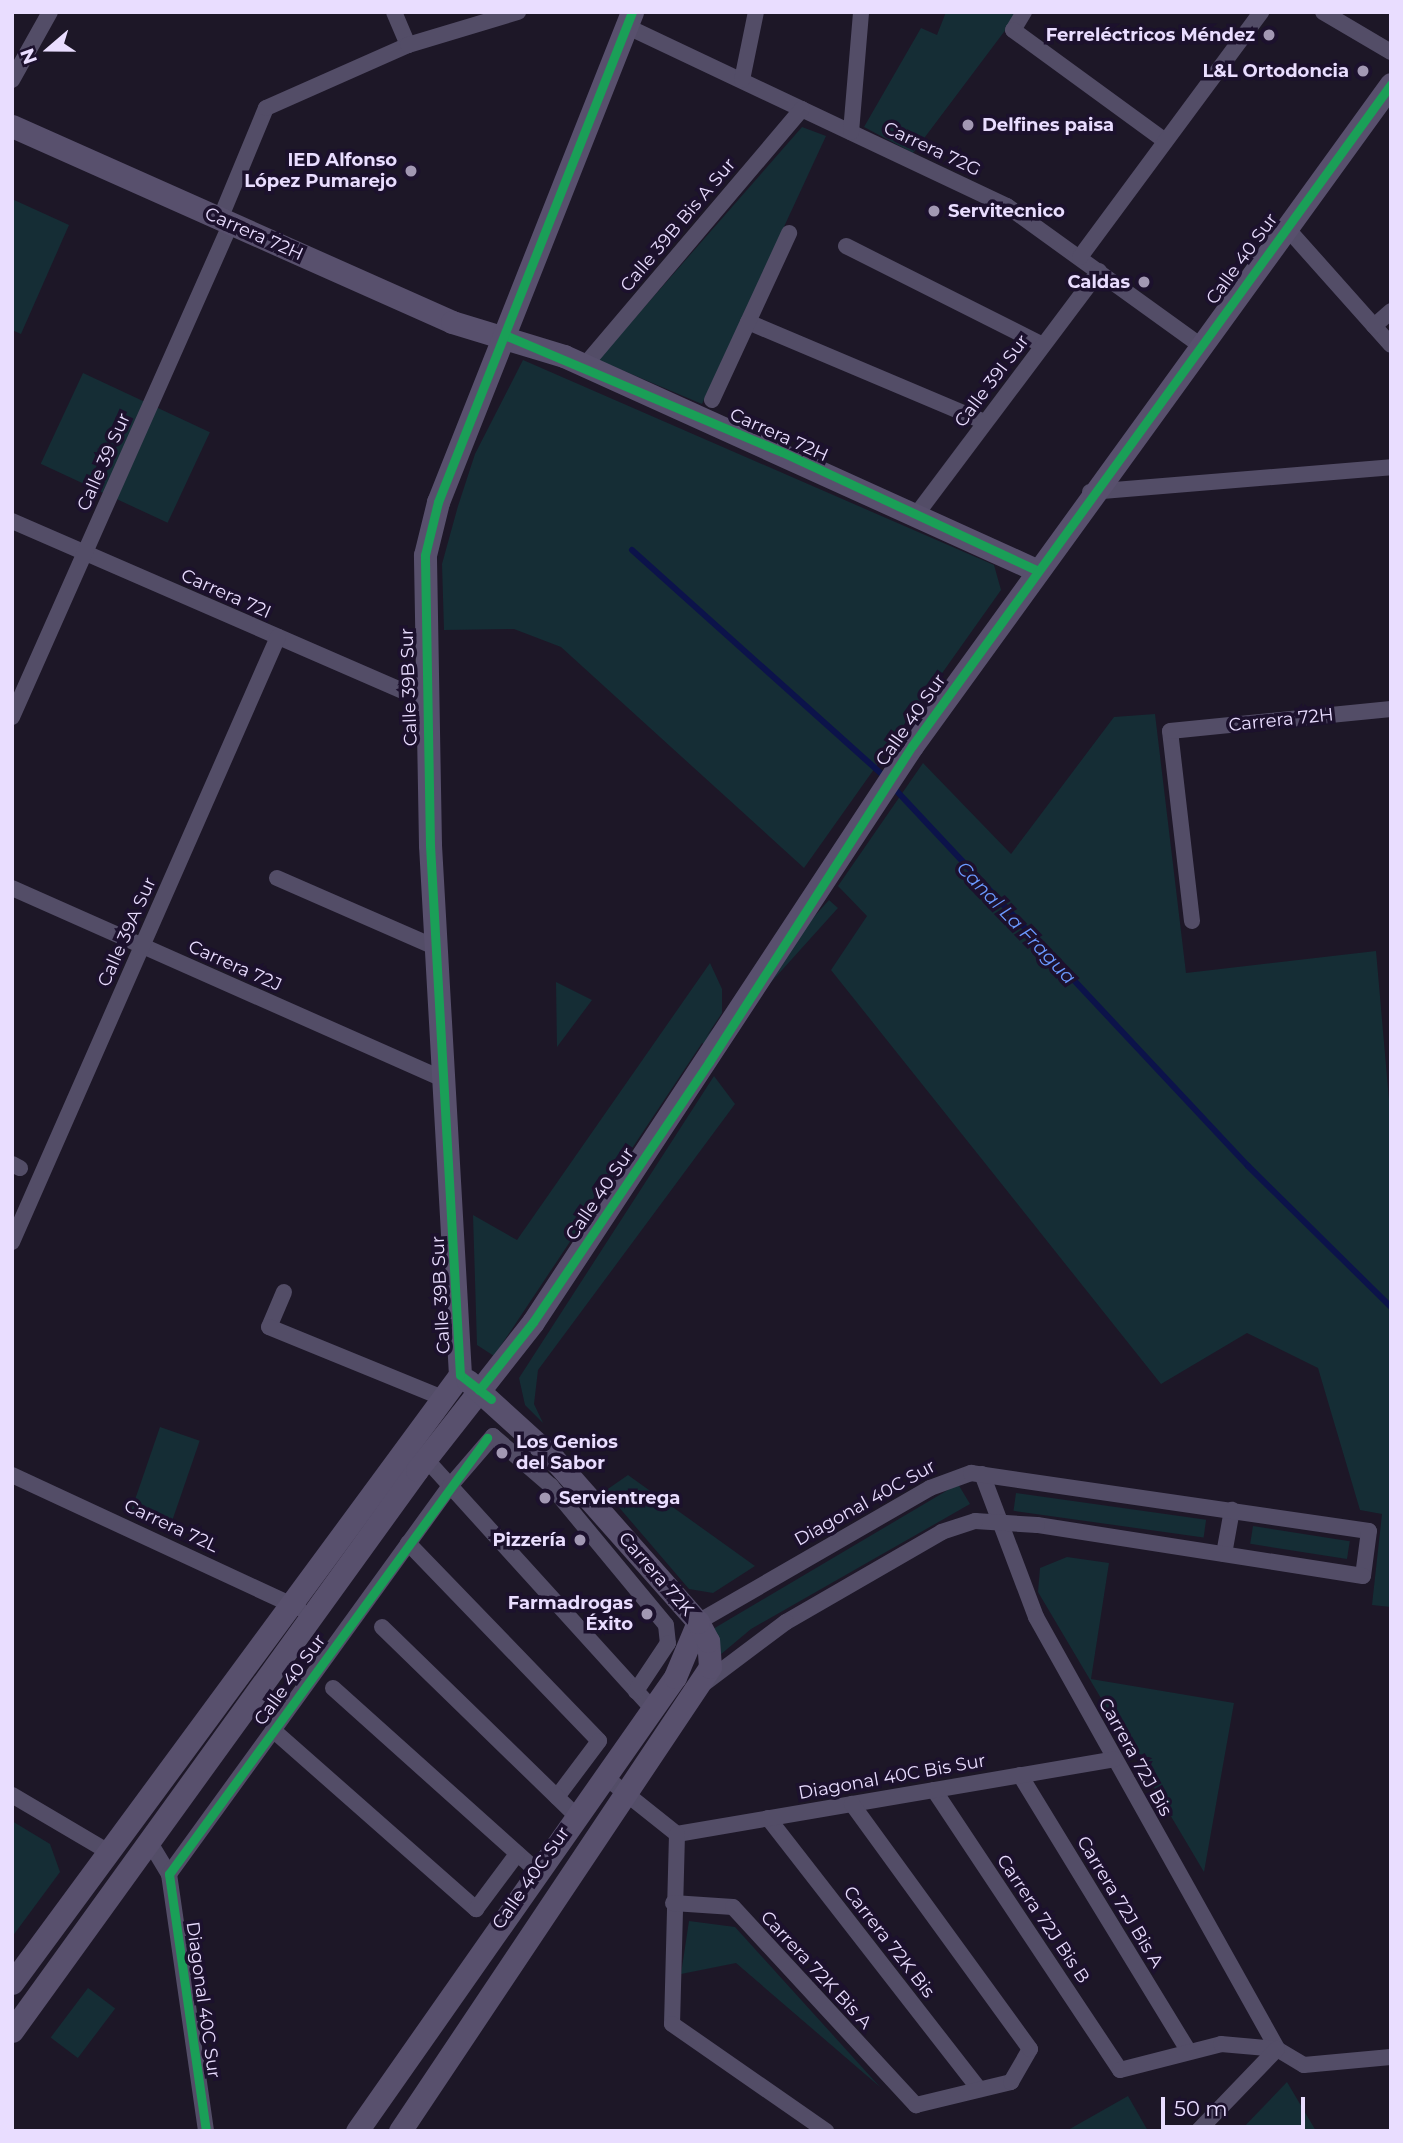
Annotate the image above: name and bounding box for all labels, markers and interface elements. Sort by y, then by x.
north arrow [14,14,84,84]
place label: Ferreléctricos Méndez [1046,24,1255,46]
marker: Ferreléctricos Méndez [1261,27,1277,43]
text: N [15,45,42,68]
place label: L&L Ortodoncia [1203,60,1349,82]
marker: L&L Ortodoncia [1355,63,1371,79]
place label: Delfines paisa [982,114,1114,136]
street label: Carrera 72G [880,117,984,181]
marker: Delfines paisa [960,117,976,133]
place label: IED Alfonso López Pumarejo [244,150,397,192]
street label: Calle 39B Bis A Sur [616,154,740,296]
marker: IED Alfonso López Pumarejo [403,163,419,179]
place label: Servitecnico [948,200,1065,222]
street label: Carrera 72H [201,203,307,265]
marker: Servitecnico [926,203,942,219]
street label: Calle 40 Sur [1202,209,1282,309]
place label: Caldas [1067,271,1130,293]
marker: Caldas [1136,274,1152,290]
street label: Calle 39I Sur [950,331,1034,431]
street label: Carrera 72H [726,404,832,466]
street label: Calle 39 Sur [73,410,135,514]
street label: Carrera 72I [178,565,274,623]
street label: Calle 39B Sur [396,628,422,746]
street label: Calle 40 Sur [871,670,951,770]
street label: Carrera 72H [1227,704,1335,736]
water label: Canal La Fragua [952,857,1080,989]
street label: Calle 39A Sur [93,874,161,990]
street label: Carrera 72J [185,936,285,996]
street label: Calle 40 Sur [561,1143,639,1245]
street label: Calle 39B Sur [427,1235,455,1355]
place label: Los Genios del Sabor [516,1432,618,1474]
marker: Los Genios del Sabor [494,1445,510,1461]
street label: Diagonal 40C Sur [791,1455,939,1551]
place label: Servientrega [559,1487,680,1509]
marker: Servientrega [537,1490,553,1506]
street label: Carrera 72L [120,1495,222,1557]
street label: Carrera 72K [614,1528,698,1620]
place label: Pizzería [492,1529,566,1551]
marker: Pizzería [572,1532,588,1548]
place label: Farmadrogas Éxito [508,1593,633,1636]
marker: Farmadrogas Éxito [639,1606,655,1622]
street label: Calle 40 Sur [250,1630,330,1730]
street label: Carrera 72J Bis [1094,1694,1176,1820]
street label: Diagonal 40C Bis Sur [797,1750,987,1804]
street label: Calle 40C Sur [488,1823,574,1933]
street label: Carrera 72J Bis A [1072,1832,1168,1972]
street label: Carrera 72J Bis B [992,1851,1094,1987]
street label: Carrera 72K Bis [839,1882,939,2002]
street label: Carrera 72K Bis A [756,1907,876,2033]
street label: Diagonal 40C Sur [181,1920,225,2080]
scale bar [1165,2084,1308,2128]
text: 50 m [1174,2096,1228,2121]

